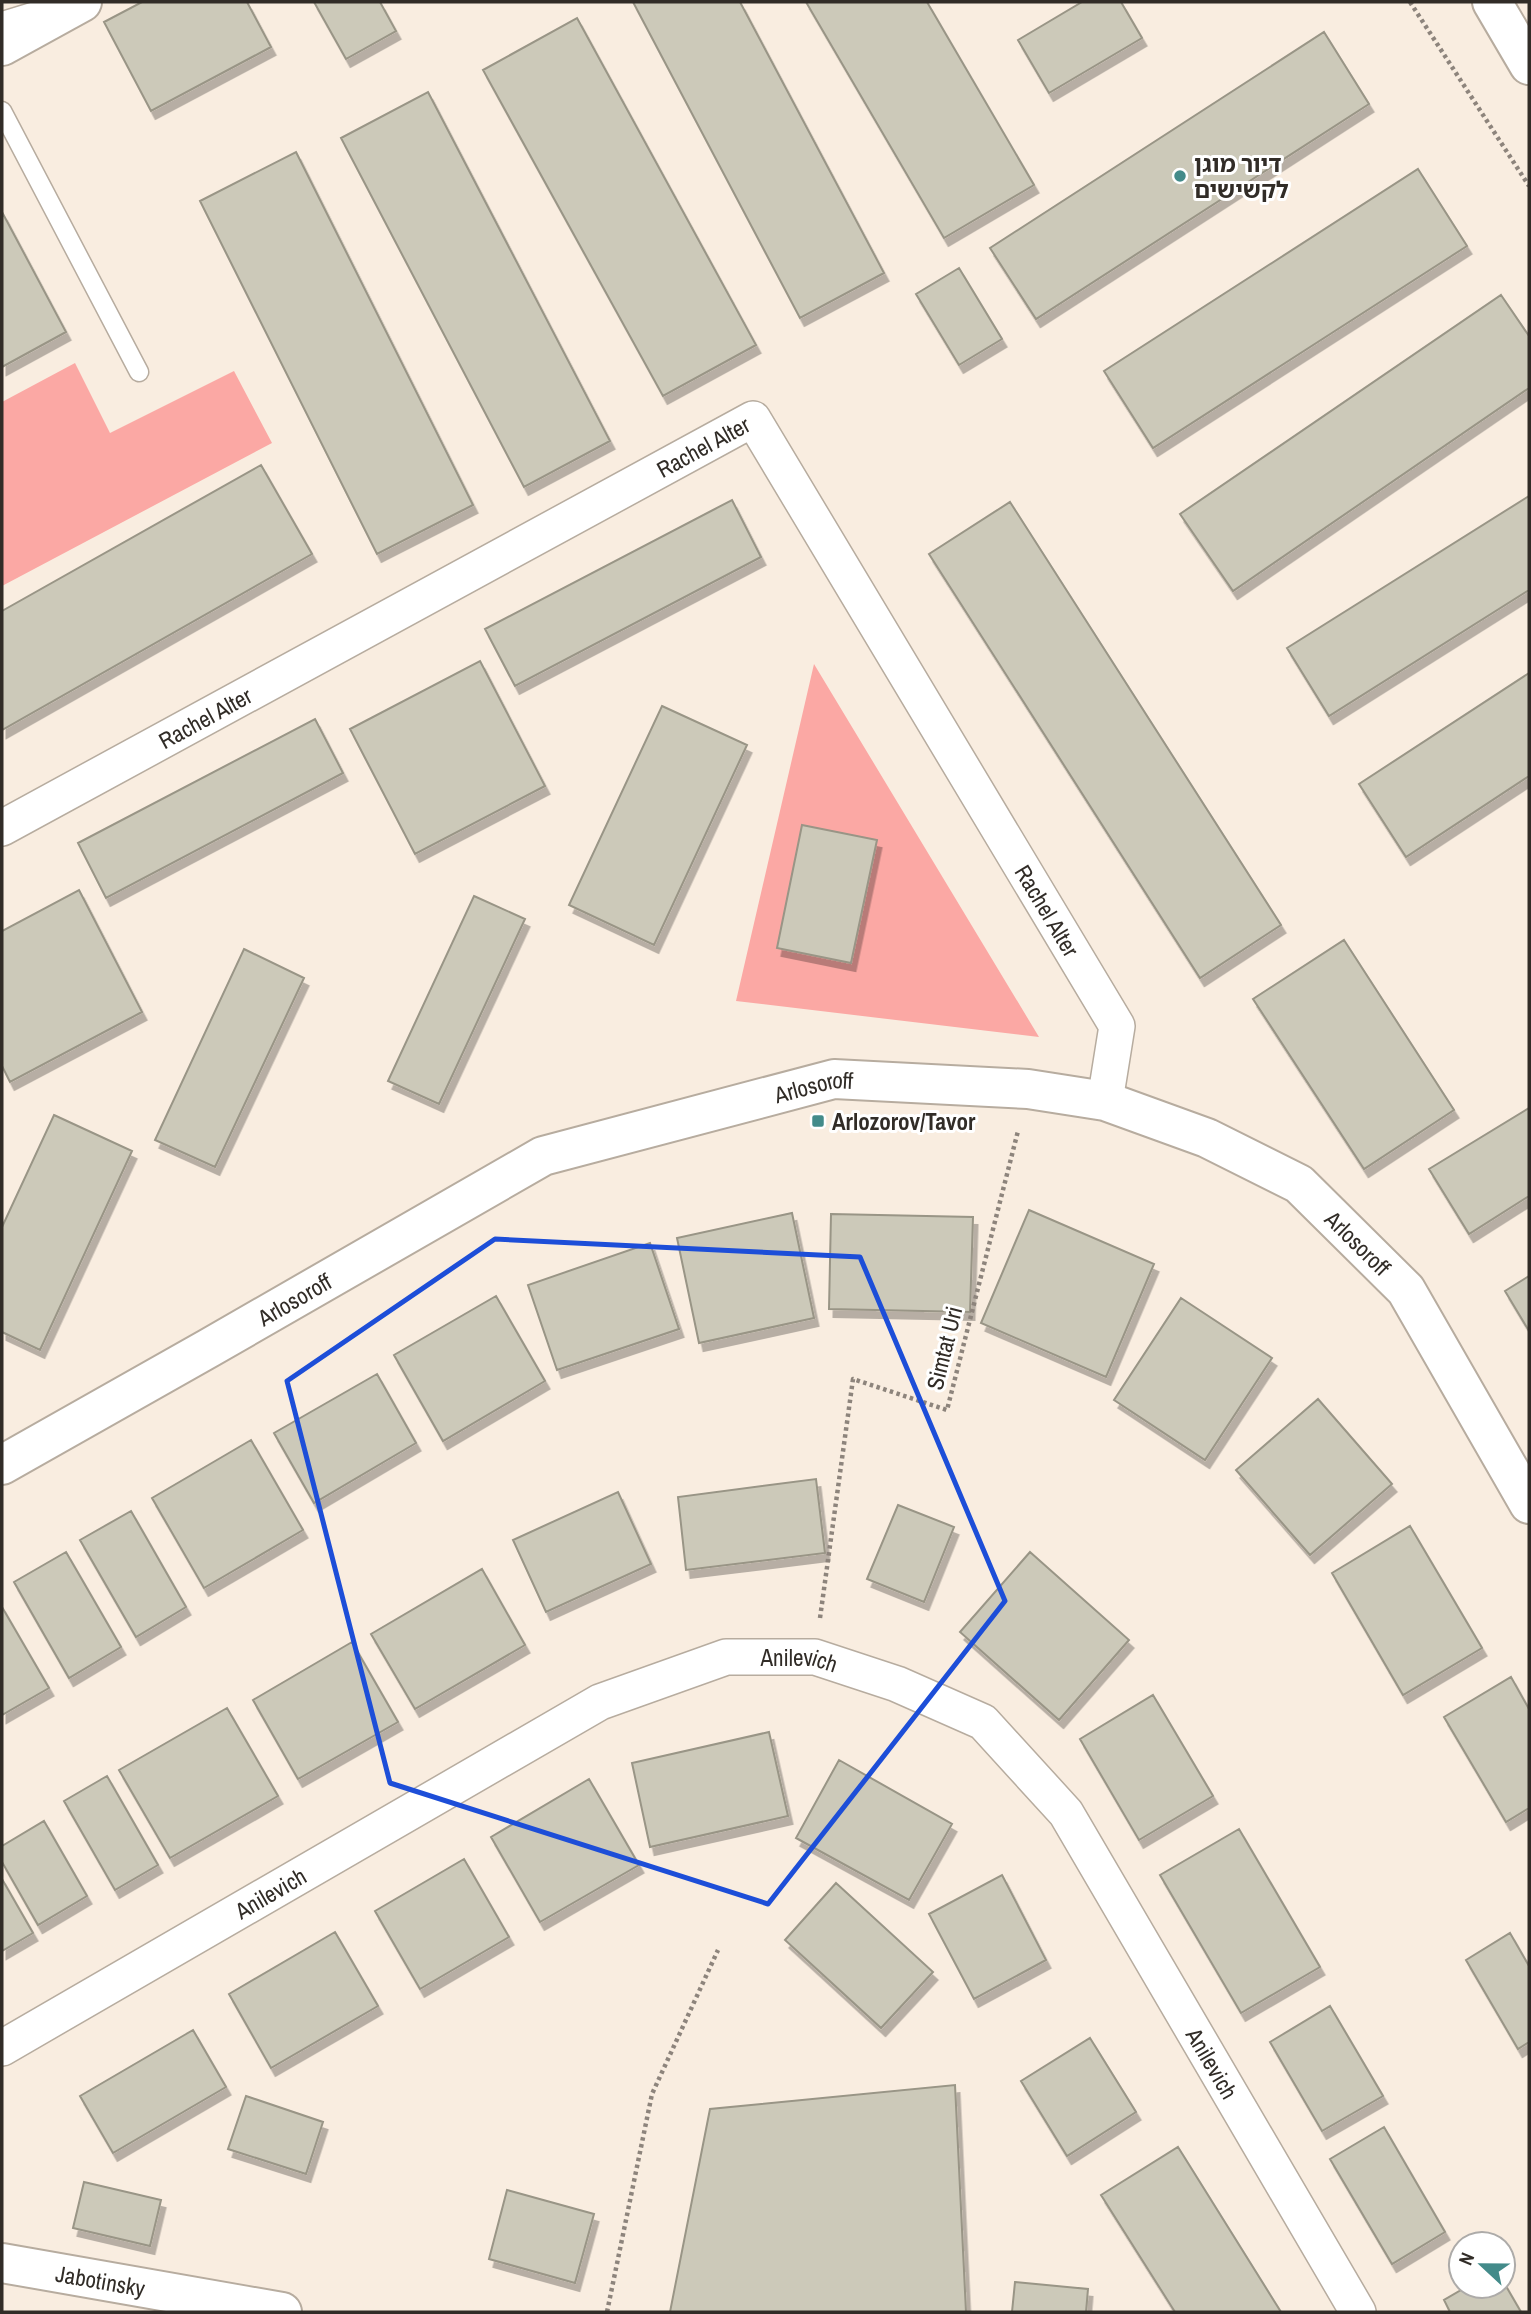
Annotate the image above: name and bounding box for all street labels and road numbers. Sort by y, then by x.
street label: Rachel Alter [651,408,756,484]
street label: Rachel Alter [153,679,258,755]
street label: Rachel Alter [1008,859,1087,963]
street label: Arlosoroff [770,1063,855,1110]
street label: Arlosoroff [1318,1203,1398,1283]
street label: Arlosoroff [251,1265,337,1333]
street label: Simtat Uri [919,1303,969,1393]
street label: Anilevich [759,1642,842,1679]
street label: Anilevich [228,1860,312,1926]
street label: Anilevich [1179,2021,1245,2104]
street label: Jabotinsky [53,2257,148,2303]

